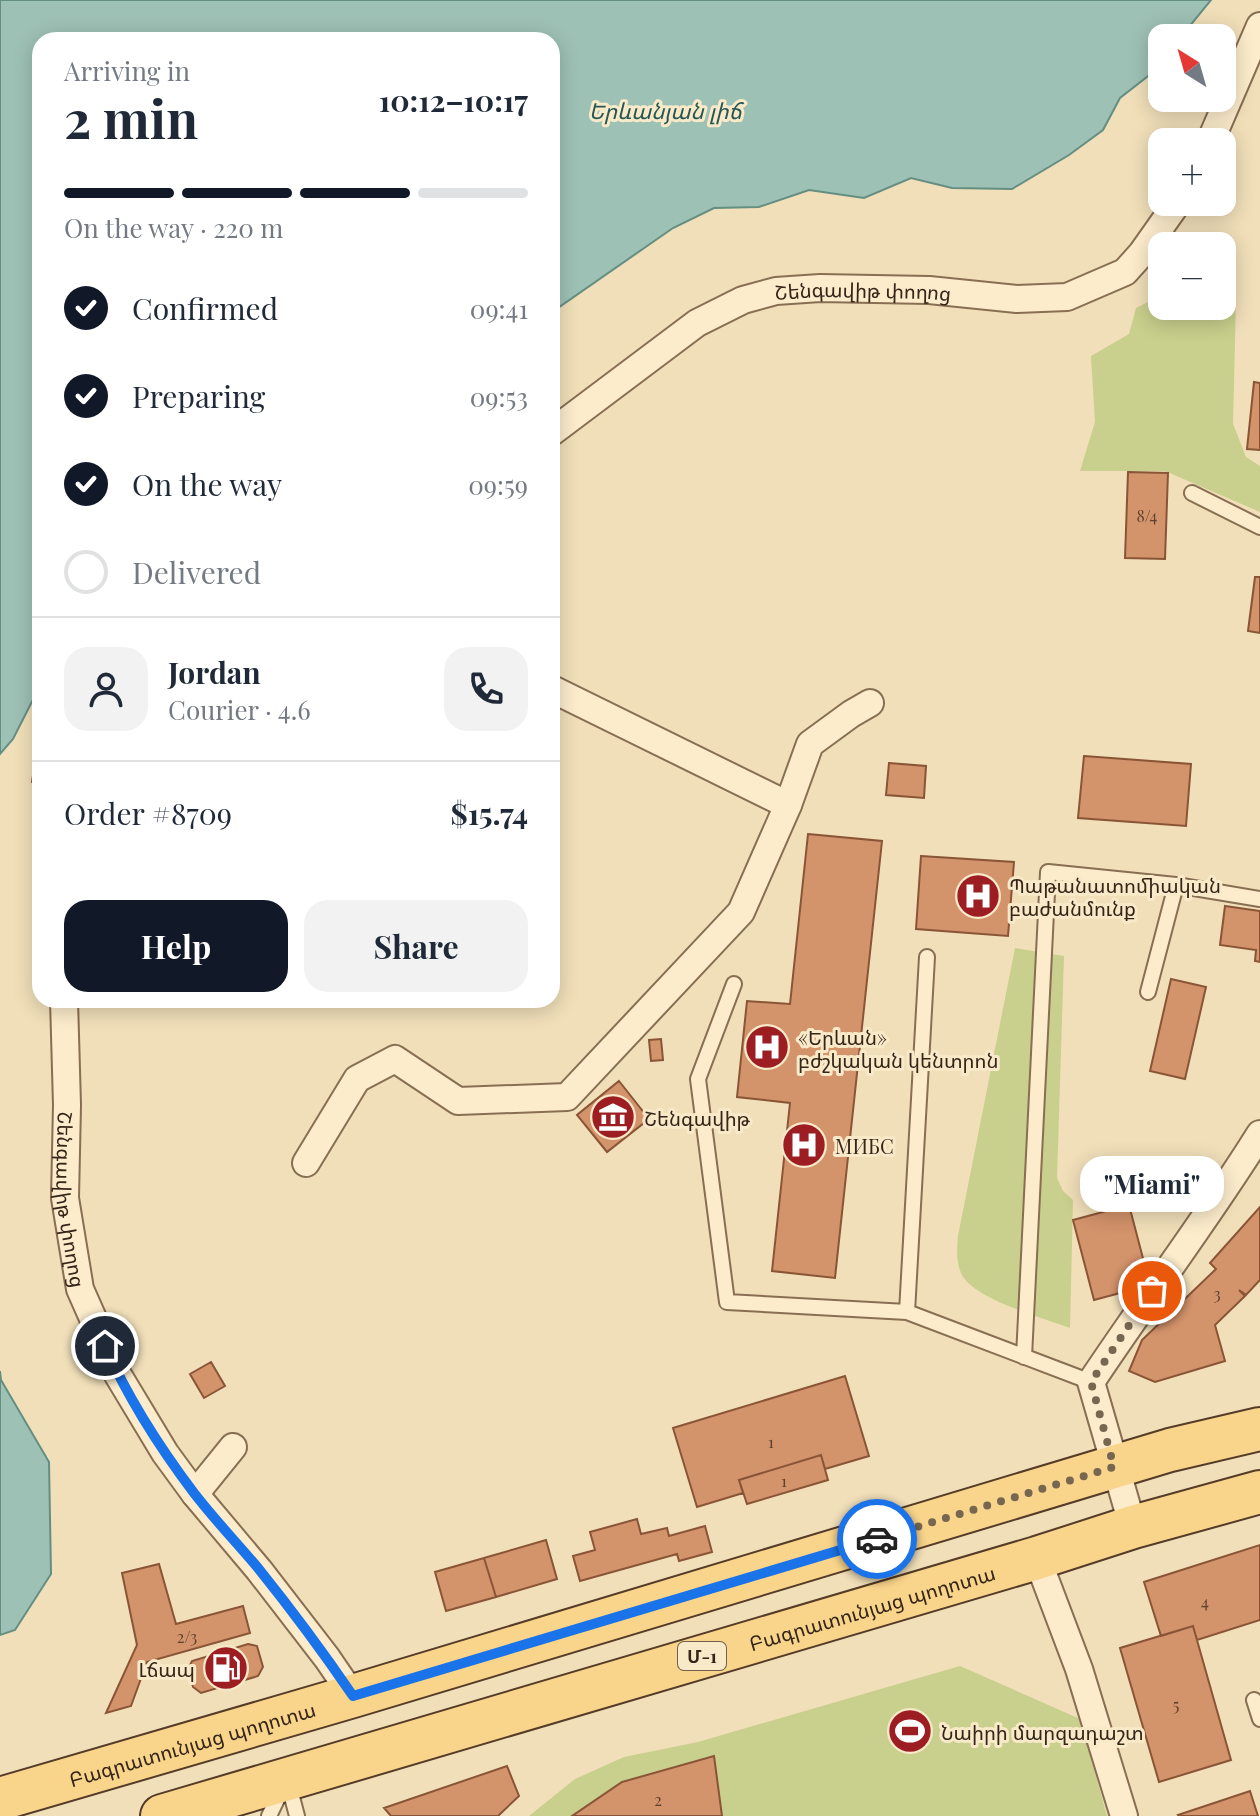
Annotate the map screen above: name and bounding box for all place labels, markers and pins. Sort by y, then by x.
place label: Պաթանատոմիական բաժանմունք [1009,871,1221,921]
hospital icon: Պաթանատոմիական բաժանմունք [954,872,1002,920]
hospital icon: «Երևան» բժշկական կենտրոն [743,1023,791,1071]
place label: «Երևան» բժշկական կենտրոն [798,1023,998,1073]
museum icon: Շենգավիթ [589,1093,637,1141]
place label: Շենգավիթ [644,1104,751,1131]
hospital icon: МИБС [780,1121,828,1169]
place label: МИБС [835,1132,894,1159]
callout: "Miami" [1080,1155,1224,1211]
pin [1118,1257,1186,1325]
pin [71,1312,139,1380]
fuel station icon: Լճապ [202,1644,250,1692]
place label: Լճապ [138,1655,195,1682]
sports icon: Նաիրի մարզադաշտ [886,1707,934,1755]
place label: Նաիրի մարզադաշտ [941,1718,1144,1745]

